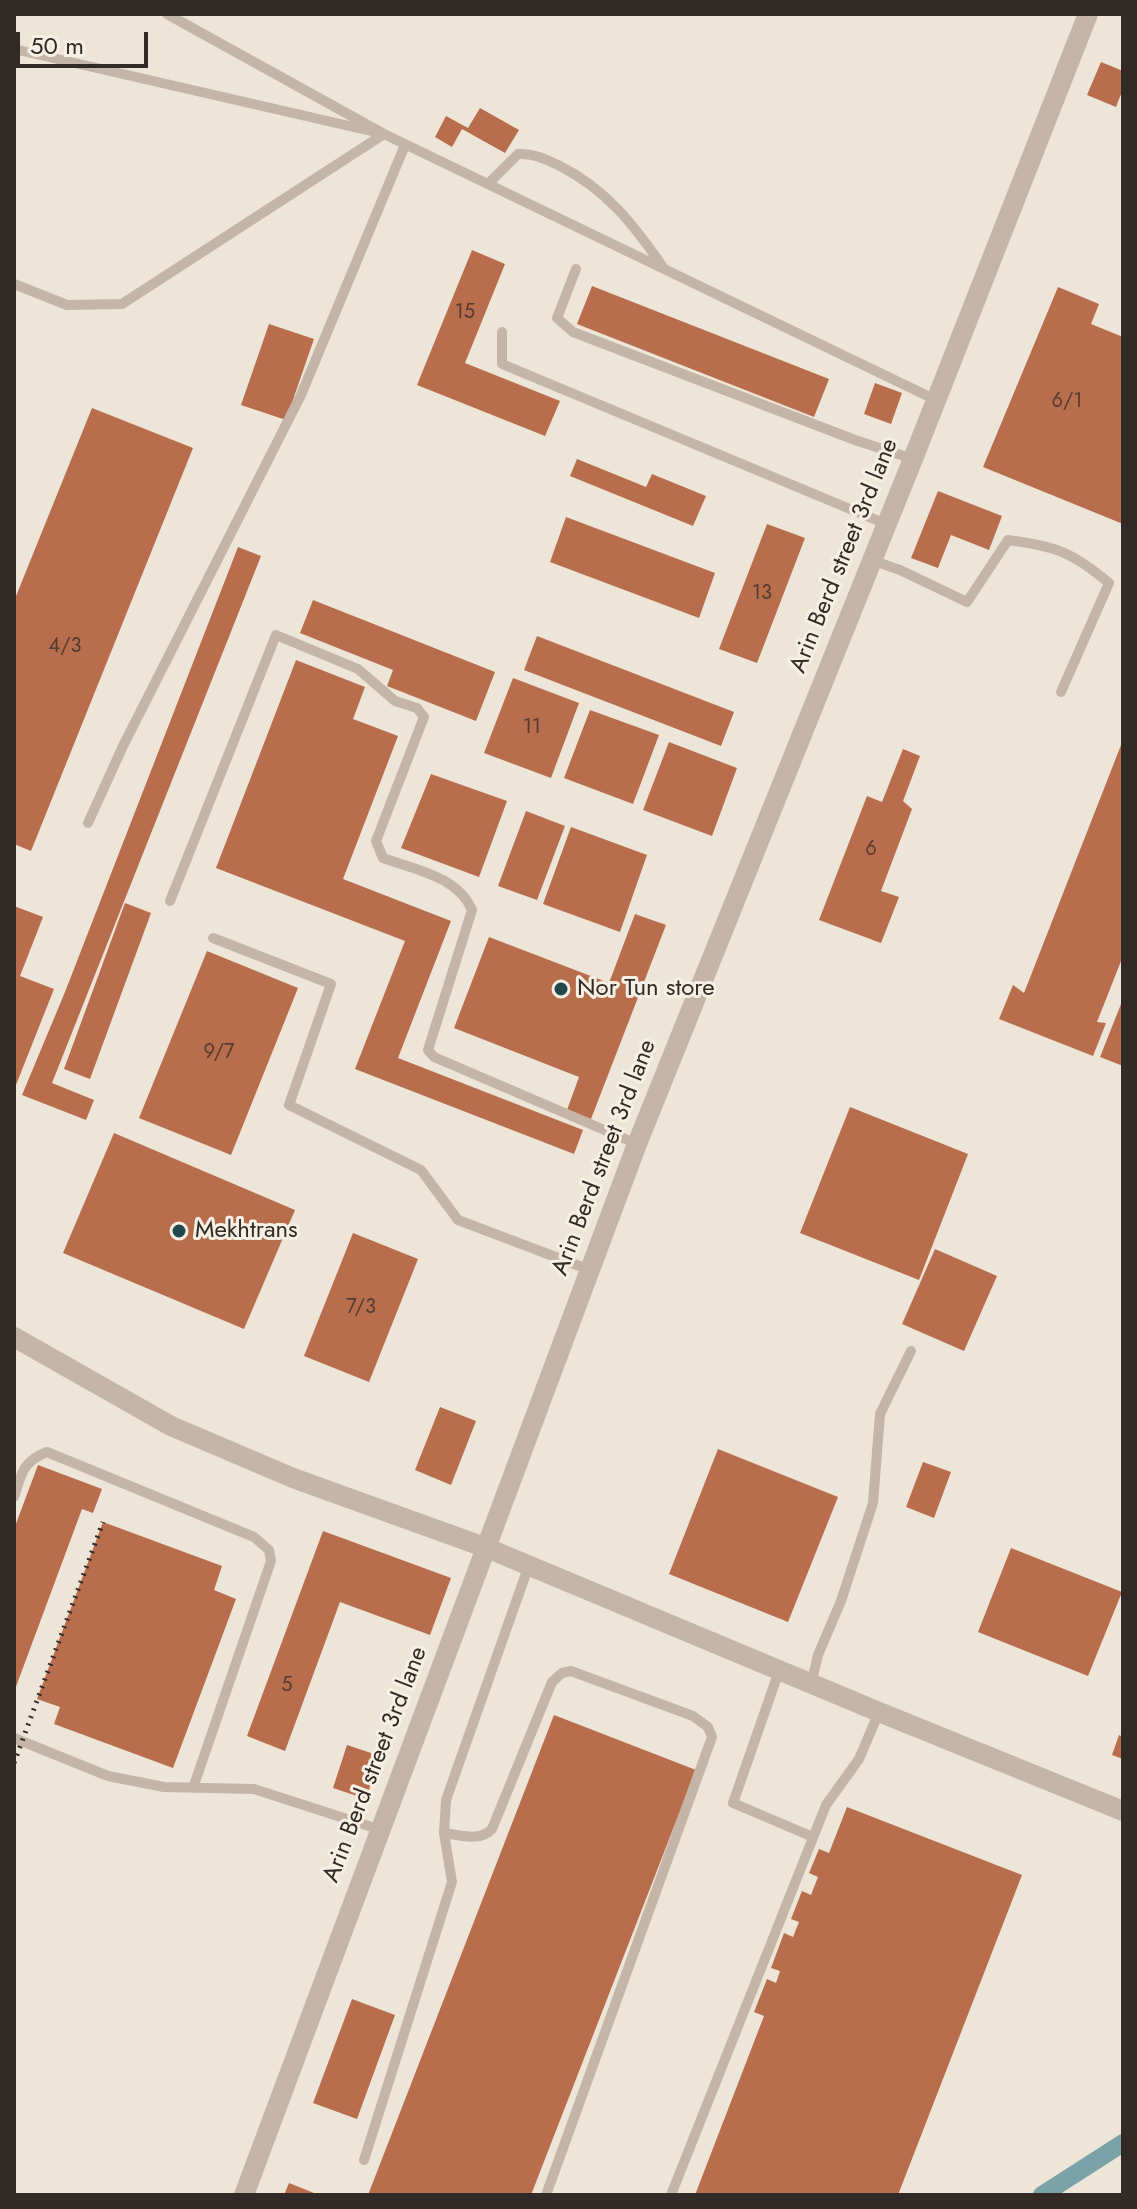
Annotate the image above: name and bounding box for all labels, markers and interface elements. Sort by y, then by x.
scale bar [20,16,152,66]
text: 50 m [30,28,84,63]
house number: 15 [455,301,475,325]
house number: 6/1 [1052,390,1082,414]
street label: Arin Berd street 3rd lane [785,435,905,677]
house number: 13 [752,582,772,606]
house number: 4/3 [49,635,81,659]
house number: 11 [523,716,541,740]
house number: 6 [865,838,877,862]
place label: Nor Tun store [577,975,715,1003]
marker: Nor Tun store [552,980,570,998]
street label: Arin Berd street 3rd lane [547,1036,663,1280]
house number: 9/7 [204,1041,234,1065]
place label: Mekhtrans [195,1217,298,1245]
marker: Mekhtrans [170,1222,188,1240]
house number: 7/3 [346,1296,376,1320]
street label: Arin Berd street 3rd lane [318,1643,434,1887]
house number: 5 [281,1674,293,1698]

